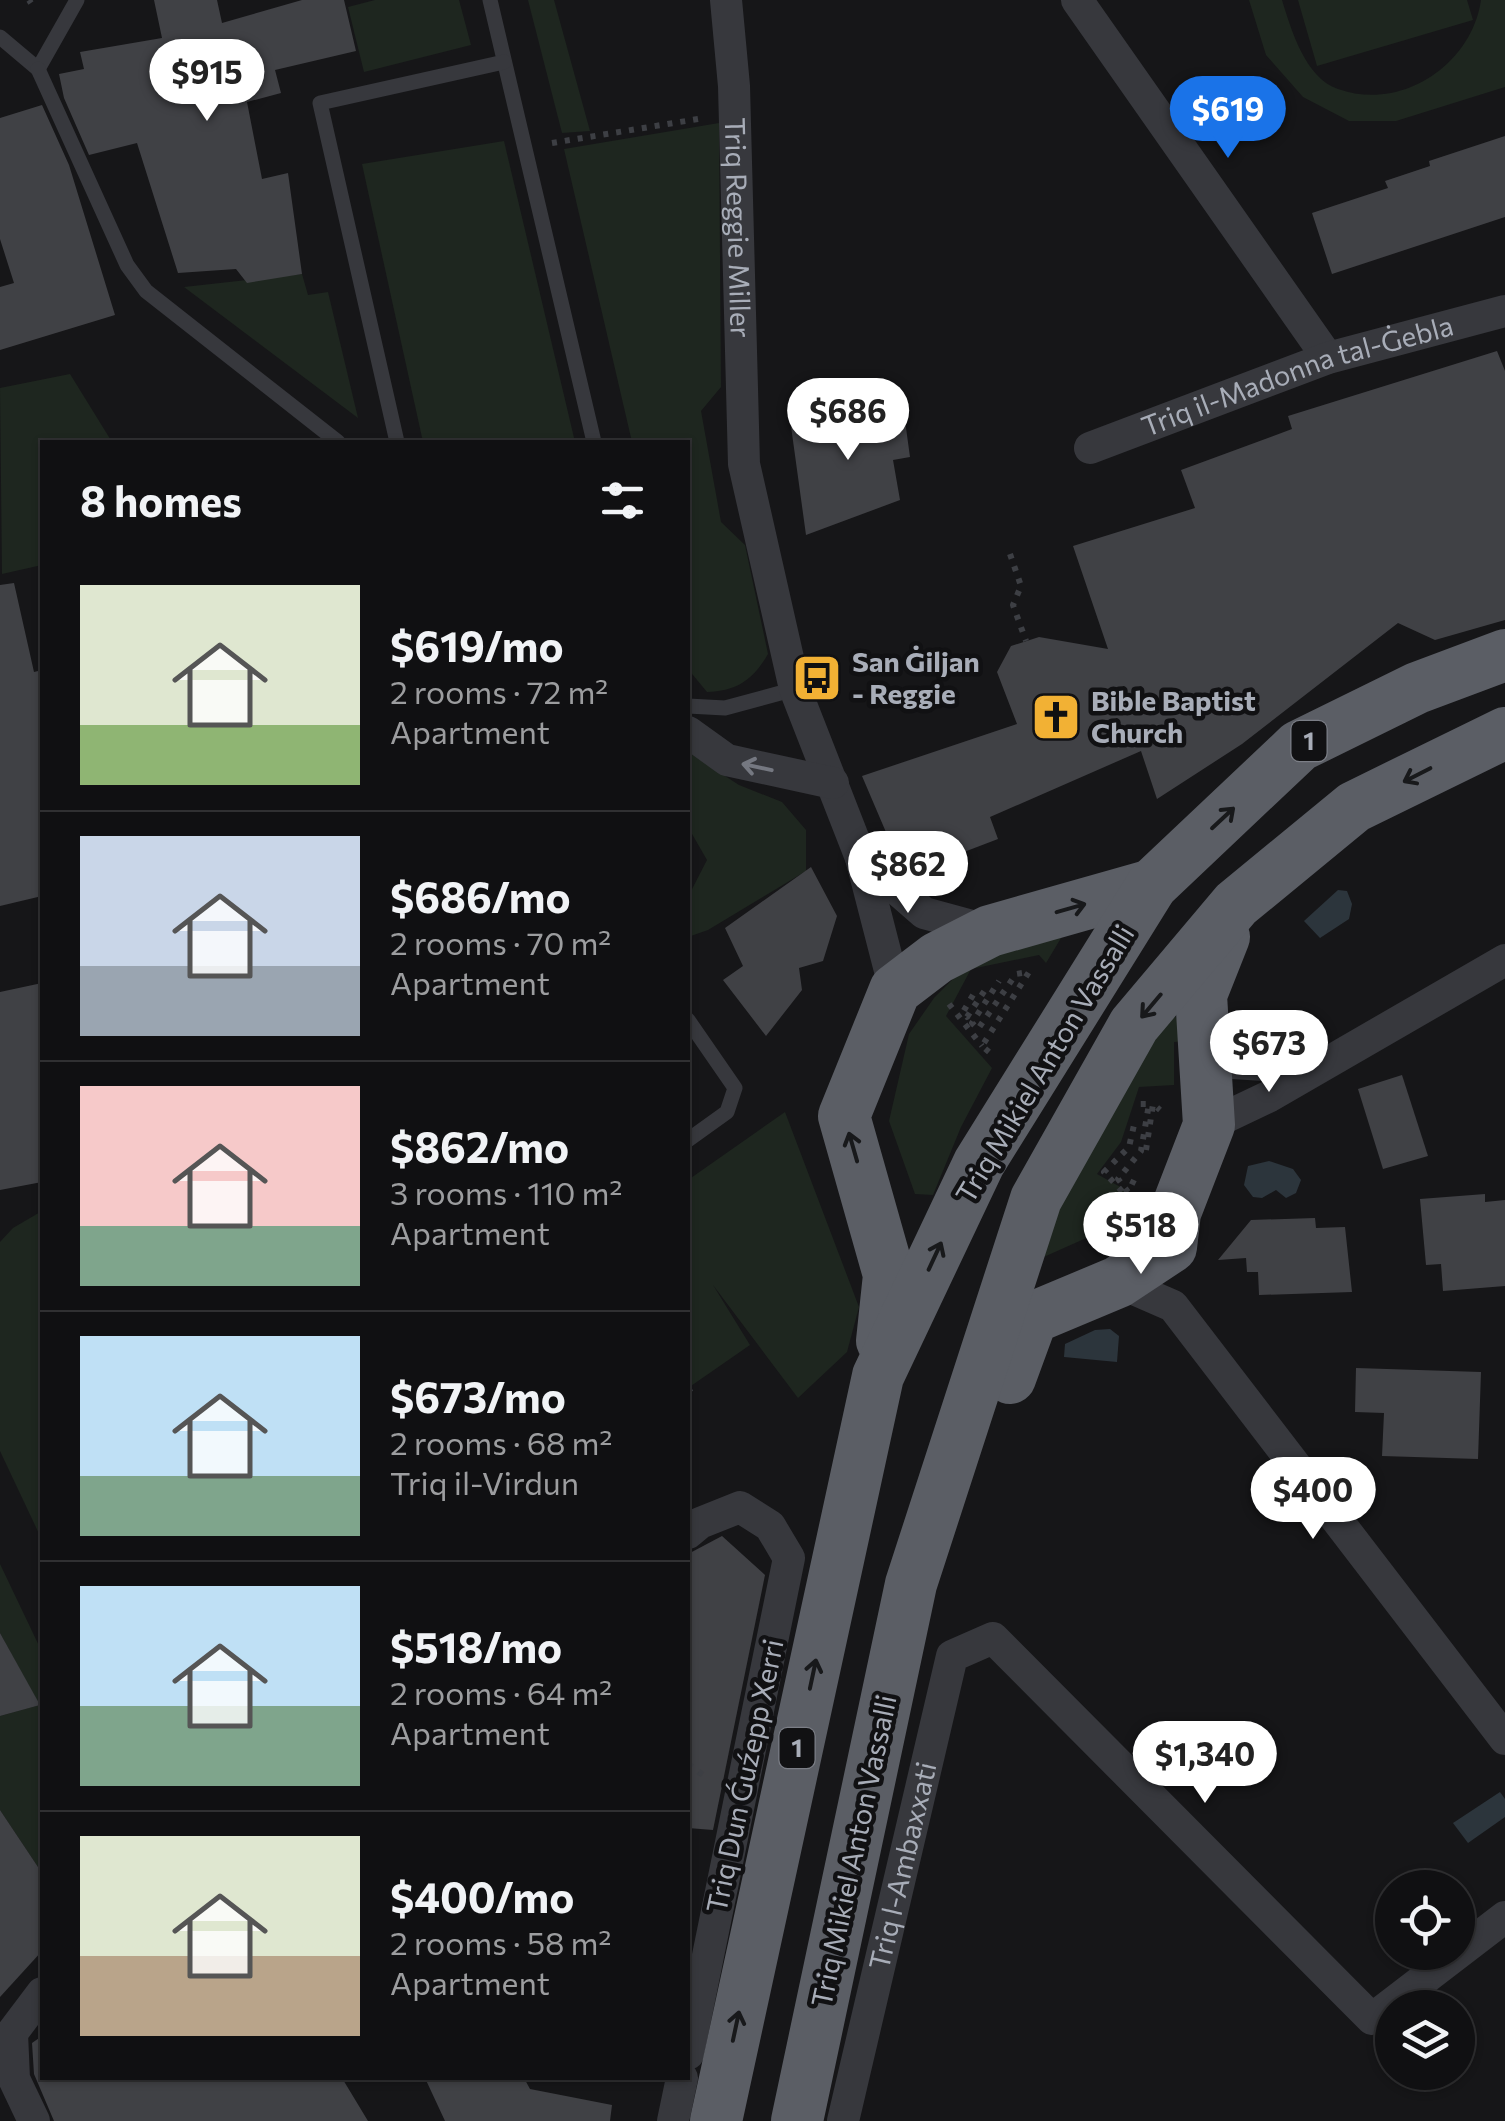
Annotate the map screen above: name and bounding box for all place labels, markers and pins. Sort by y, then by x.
pin: $915 [148,39,266,124]
pin: $619 [1169,76,1287,161]
pin: $686 [789,378,907,463]
place label: San Ġiljan - Reggie [852,644,980,710]
bus stop icon: San Ġiljan - Reggie [791,652,843,704]
place label: Bible Baptist Church [1091,683,1256,749]
church icon: Bible Baptist Church [1030,691,1082,743]
pin: $862 [849,831,967,916]
pin: $673 [1210,1010,1328,1095]
pin: $518 [1082,1192,1200,1277]
pin: $400 [1254,1457,1372,1542]
pin: $1,340 [1124,1721,1286,1806]

